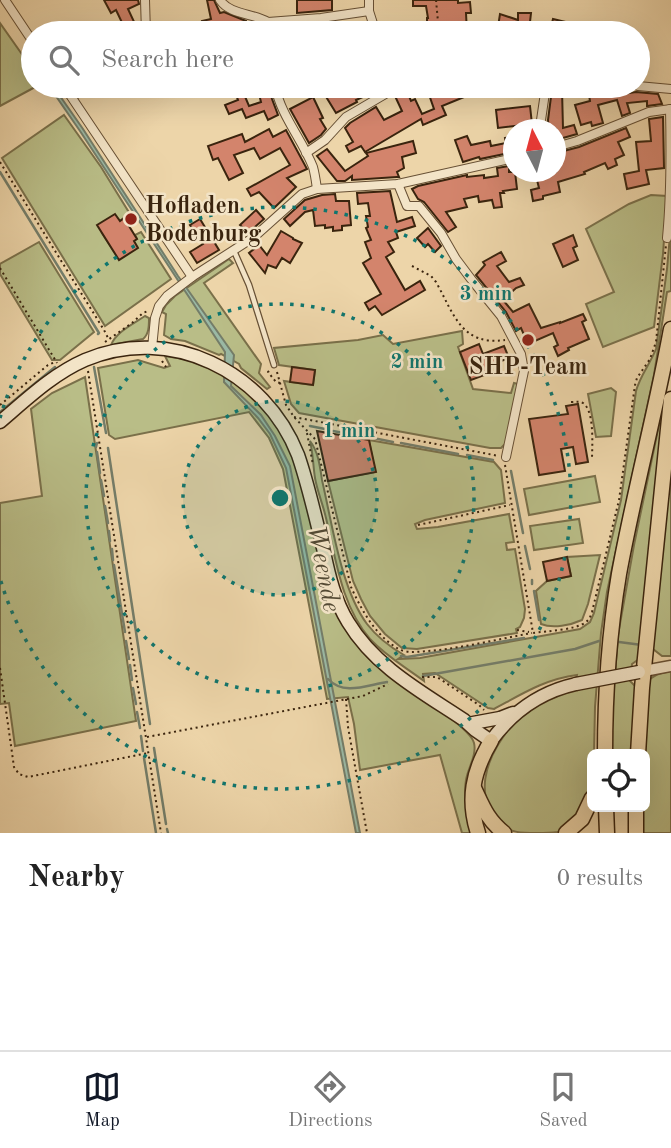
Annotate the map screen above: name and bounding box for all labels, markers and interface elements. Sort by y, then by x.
search box [21,21,650,98]
icon: search [45,41,83,79]
text: Search here [101,47,234,73]
north arrow [503,119,566,182]
place label: Hofladen Bodenburg [145,195,262,247]
marker: Hofladen Bodenburg [123,211,139,227]
text: 3 min [460,284,512,305]
marker: SHP-Team [520,332,536,348]
text: 2 min [391,352,443,373]
place label: SHP-Team [469,356,587,380]
text: 1 min [323,421,375,442]
centre of rings [268,486,292,510]
water label: Weende [302,522,344,614]
map controls [587,749,650,812]
button: locate [587,749,650,812]
text: Nearby [28,863,125,893]
text: 0 results [557,867,643,890]
tab: Map [83,1068,121,1133]
tab: Directions [288,1068,373,1133]
tab: Saved [539,1068,588,1133]

